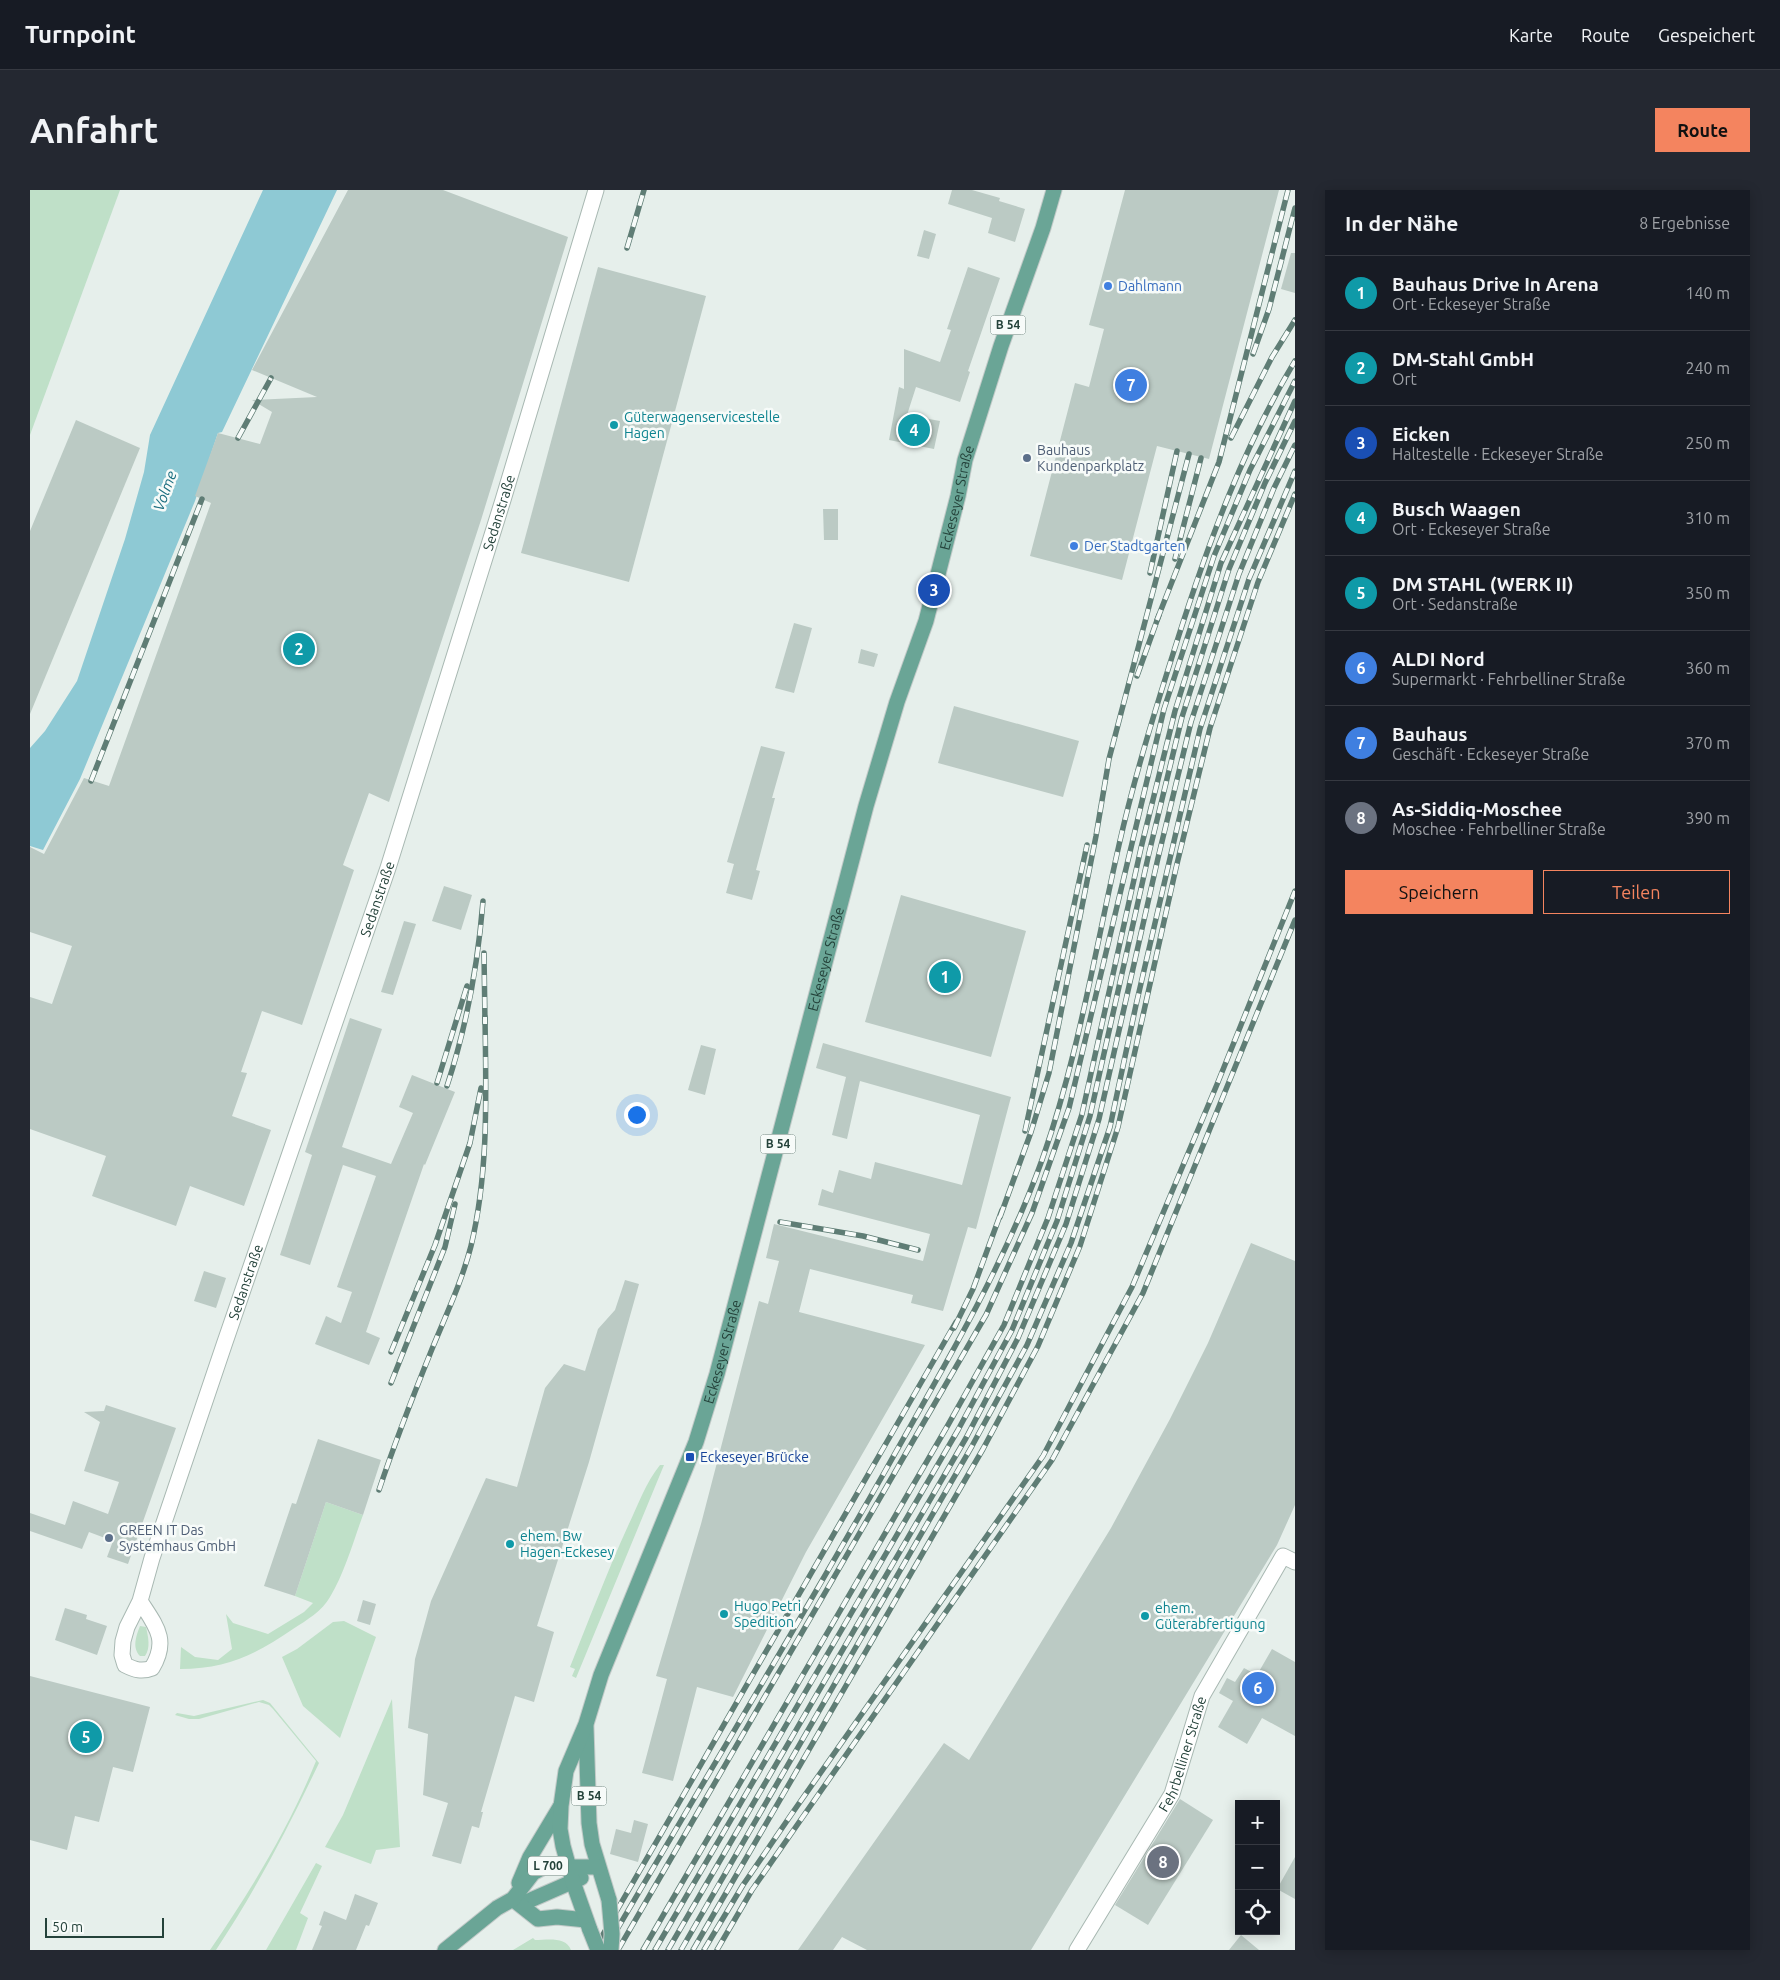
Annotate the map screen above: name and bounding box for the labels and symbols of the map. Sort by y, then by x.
place label: Dahlmann [1118,278,1182,294]
marker: Dahlmann [1102,280,1114,292]
road number: B 54 [990,316,1026,334]
pin: 7 [1115,366,1147,404]
place label: Güterwagenservicestelle Hagen [624,409,780,441]
pin: 4 [898,411,930,449]
marker: Güterwagenservicestelle Hagen [608,419,620,431]
place label: Bauhaus Kundenparkplatz [1037,442,1144,474]
street label: Eckeseyer Straße [936,443,977,552]
marker: Bauhaus Kundenparkplatz [1021,452,1033,464]
water label: Volme [149,468,180,513]
street label: Sedanstraße [480,473,518,553]
place label: Der Stadtgarten [1084,538,1186,554]
marker: Der Stadtgarten [1068,540,1080,552]
pin: 3 [918,571,950,609]
pin: 2 [283,630,315,668]
street label: Sedanstraße [357,859,398,939]
street label: Eckeseyer Straße [804,905,847,1013]
pin: 1 [929,958,961,996]
your location [624,1102,650,1128]
road number: B 54 [760,1134,796,1154]
street label: Sedanstraße [225,1242,266,1322]
street label: Eckeseyer Straße [700,1298,744,1406]
place label: Eckeseyer Brücke [700,1449,809,1465]
marker: Eckeseyer Brücke [684,1451,696,1463]
place label: GREEN IT Das Systemhaus GmbH [119,1522,236,1554]
place label: ehem. Bw Hagen-Eckesey [520,1528,614,1560]
marker: GREEN IT Das Systemhaus GmbH [103,1532,115,1544]
marker: ehem. Bw Hagen-Eckesey [504,1538,516,1550]
place label: Hugo Petri Spedition [734,1598,801,1630]
place label: ehem. Güterabfertigung [1155,1600,1266,1632]
marker: Hugo Petri Spedition [718,1608,730,1620]
marker: ehem. Güterabfertigung [1139,1610,1151,1622]
pin: 6 [1242,1669,1274,1707]
street label: Fehrbelliner Straße [1155,1694,1209,1814]
pin: 5 [70,1718,102,1756]
road number: B 54 [572,1786,606,1805]
pin: 8 [1147,1843,1179,1881]
road number: L 700 [528,1856,568,1875]
scale bar [45,1915,164,1938]

